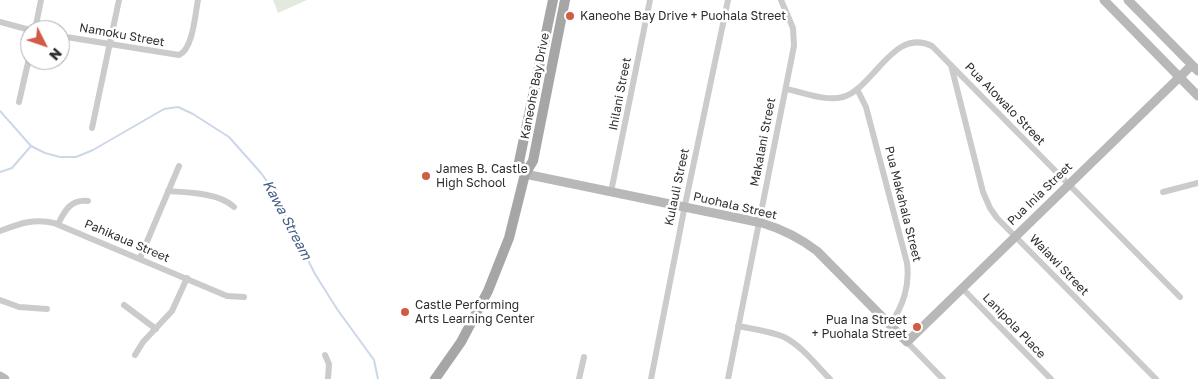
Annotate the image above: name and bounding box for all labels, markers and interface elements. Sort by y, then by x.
place label: Kaneohe Bay Drive + Puohala Street [580,9,786,23]
marker: Kaneohe Bay Drive + Puohala Street [564,10,576,22]
north arrow [20,20,70,70]
street label: Namoku Street [78,20,166,50]
street label: Kaneohe Bay Drive [518,32,552,140]
text: N [46,45,66,64]
street label: Ihilani Street [606,56,634,132]
street label: Pua Alowalo Street [962,60,1048,148]
street label: Makalani Street [747,96,779,188]
street label: Pua Makahala Street [882,145,924,263]
street label: Kulauli Street [662,147,692,227]
street label: Pua Inia Street [1005,159,1075,229]
place label: James B. Castle High School [436,162,528,190]
marker: James B. Castle High School [420,170,432,182]
water label: Kawa Stream [259,177,315,263]
street label: Puohala Street [692,189,778,223]
street label: Pahikaua Street [82,217,172,265]
street label: Waiawi Street [1026,232,1092,298]
street label: Lanipola Place [979,291,1049,361]
place label: Castle Performing Arts Learning Center [415,298,534,326]
marker: Castle Performing Arts Learning Center [399,306,411,318]
place label: Pua Ina Street + Puohala Street [812,313,907,341]
marker: Pua Ina Street + Puohala Street [911,321,923,333]

